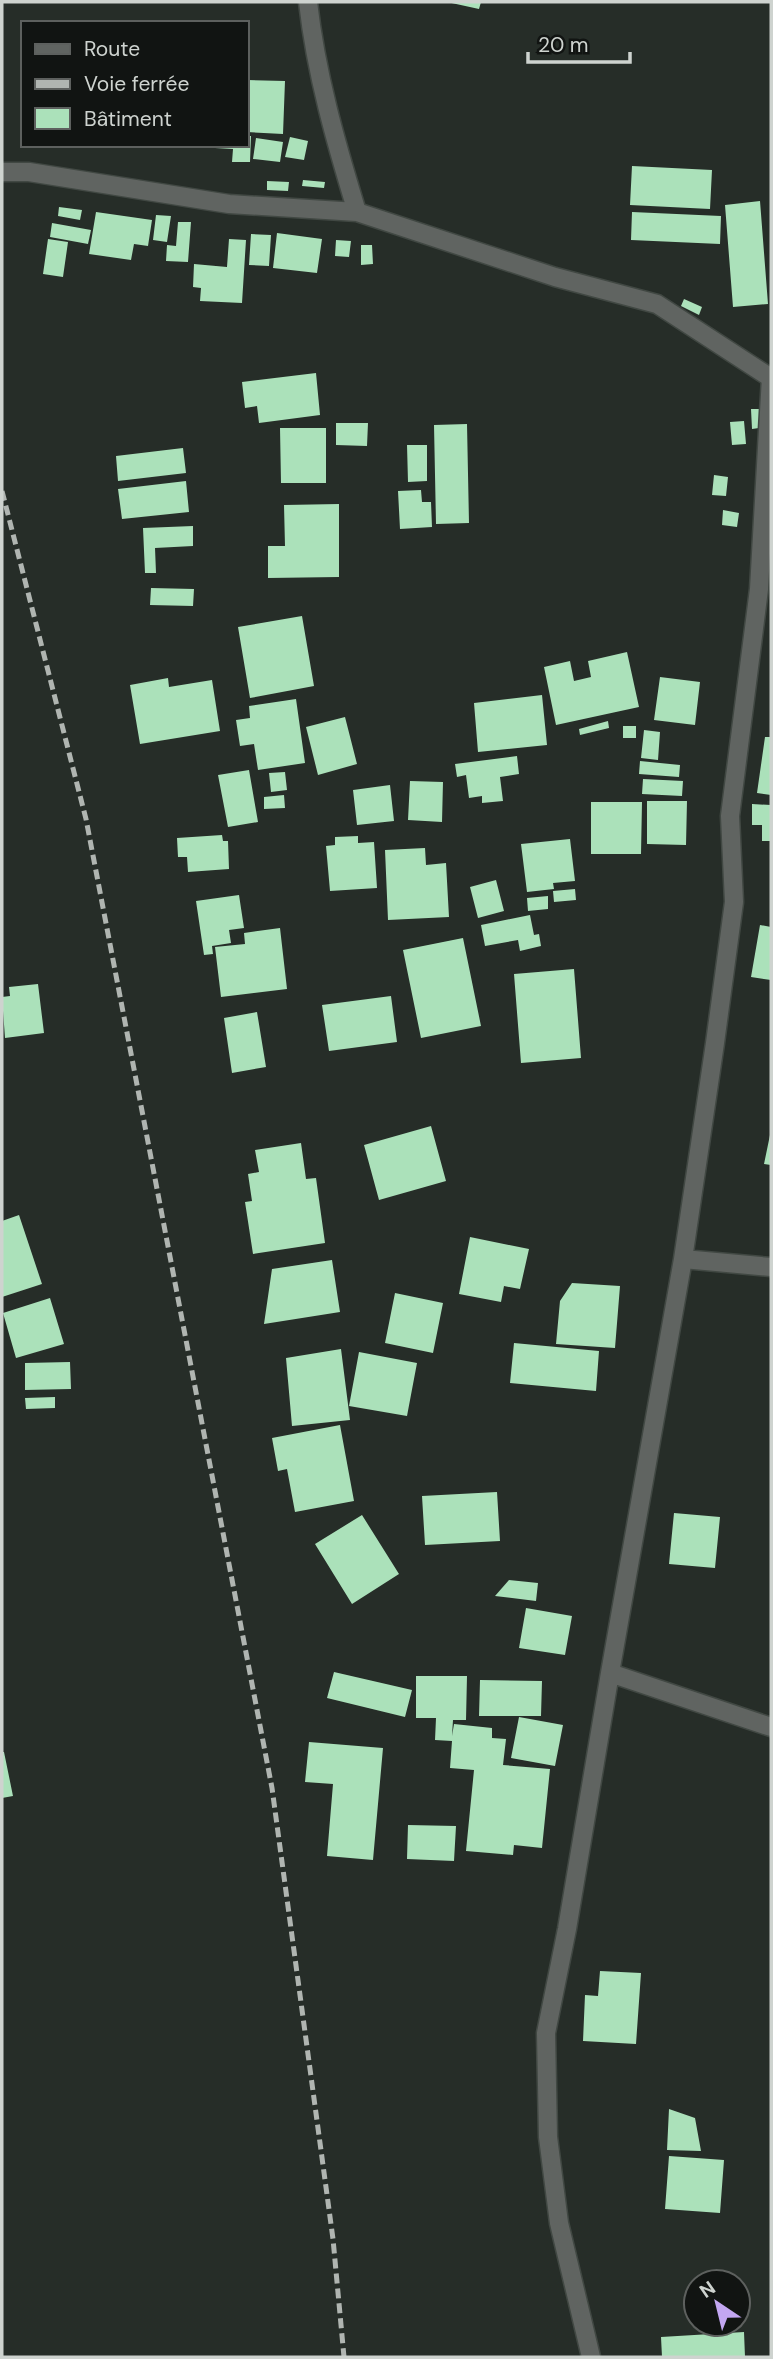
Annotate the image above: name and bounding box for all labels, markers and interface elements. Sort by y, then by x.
legend [21,21,248,147]
scale bar [528,21,630,65]
text: 20 m [538,31,589,59]
text: Route [84,35,140,63]
text: Voie ferrée [84,70,189,98]
text: Bâtiment [84,105,172,133]
north arrow [682,2268,752,2338]
text: N [695,2275,720,2304]

